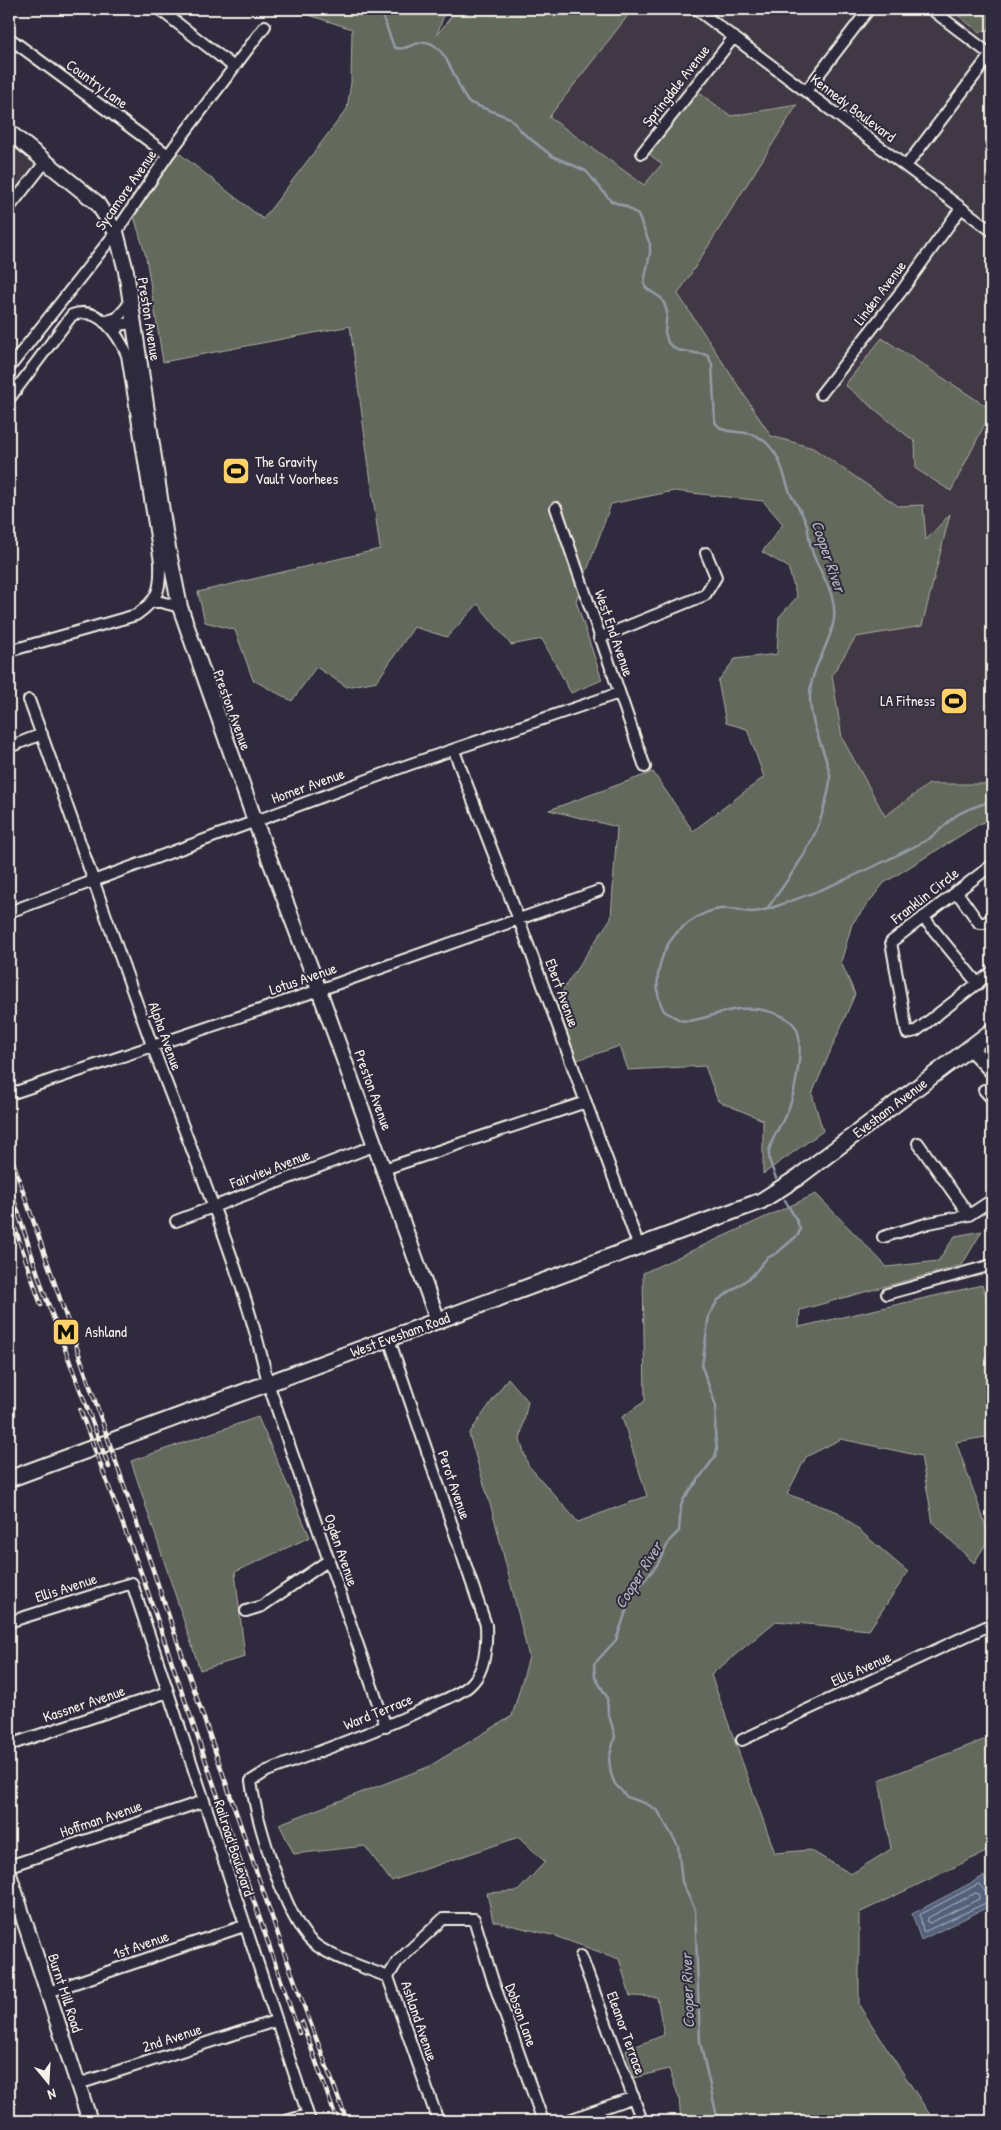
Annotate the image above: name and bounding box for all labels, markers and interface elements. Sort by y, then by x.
street label: Springdale Avenue [637,40,714,131]
street label: Country Lane [62,54,133,113]
street label: Kennedy Boulevard [806,68,901,147]
street label: Sycamore Avenue [90,145,161,234]
street label: Linden Avenue [848,256,911,329]
street label: Preston Avenue [133,276,166,362]
place label: The Gravity Vault Voorhees [255,451,338,489]
sports icon: The Gravity Vault Voorhees [221,456,251,486]
water label: Cooper River [806,517,852,597]
street label: West End Avenue [590,587,639,679]
street label: Preston Avenue [208,667,257,753]
sports icon: LA Fitness [939,686,969,716]
place label: LA Fitness [880,690,935,711]
street label: Homer Avenue [268,763,347,808]
street label: Franklin Circle [886,862,963,929]
street label: Ebert Avenue [540,956,585,1030]
street label: Lotus Avenue [266,957,339,1000]
street label: Alpha Avenue [143,999,188,1073]
street label: Preston Avenue [349,1047,398,1133]
street label: Evesham Avenue [848,1073,931,1143]
street label: Fairview Avenue [226,1144,313,1194]
street label: West Evesham Road [347,1307,453,1362]
metro station icon: Ashland [51,1317,81,1347]
place label: Ashland [85,1321,127,1342]
street label: Perot Avenue [433,1448,476,1522]
street label: Ogden Avenue [319,1511,364,1589]
water label: Cooper River [609,1536,668,1612]
street label: Ellis Avenue [32,1568,99,1607]
street label: Ellis Avenue [827,1646,894,1691]
street label: Kassner Avenue [40,1680,128,1727]
street label: Ward Terrace [340,1688,415,1735]
street label: Hoffman Avenue [57,1795,145,1842]
street label: Railroad Boulevard [209,1797,260,1899]
street label: 1st Avenue [110,1925,172,1964]
street label: Burnt Mill Road [43,1951,88,2035]
water label: Cooper River [675,1952,699,2029]
street label: Ashland Avenue [396,1978,443,2064]
street label: Dobson Lane [500,1980,543,2049]
street label: Eleanor Terrace [602,1988,651,2077]
street label: 2nd Avenue [140,2018,204,2057]
north arrow [22,2058,72,2108]
text: N [45,2085,59,2105]

